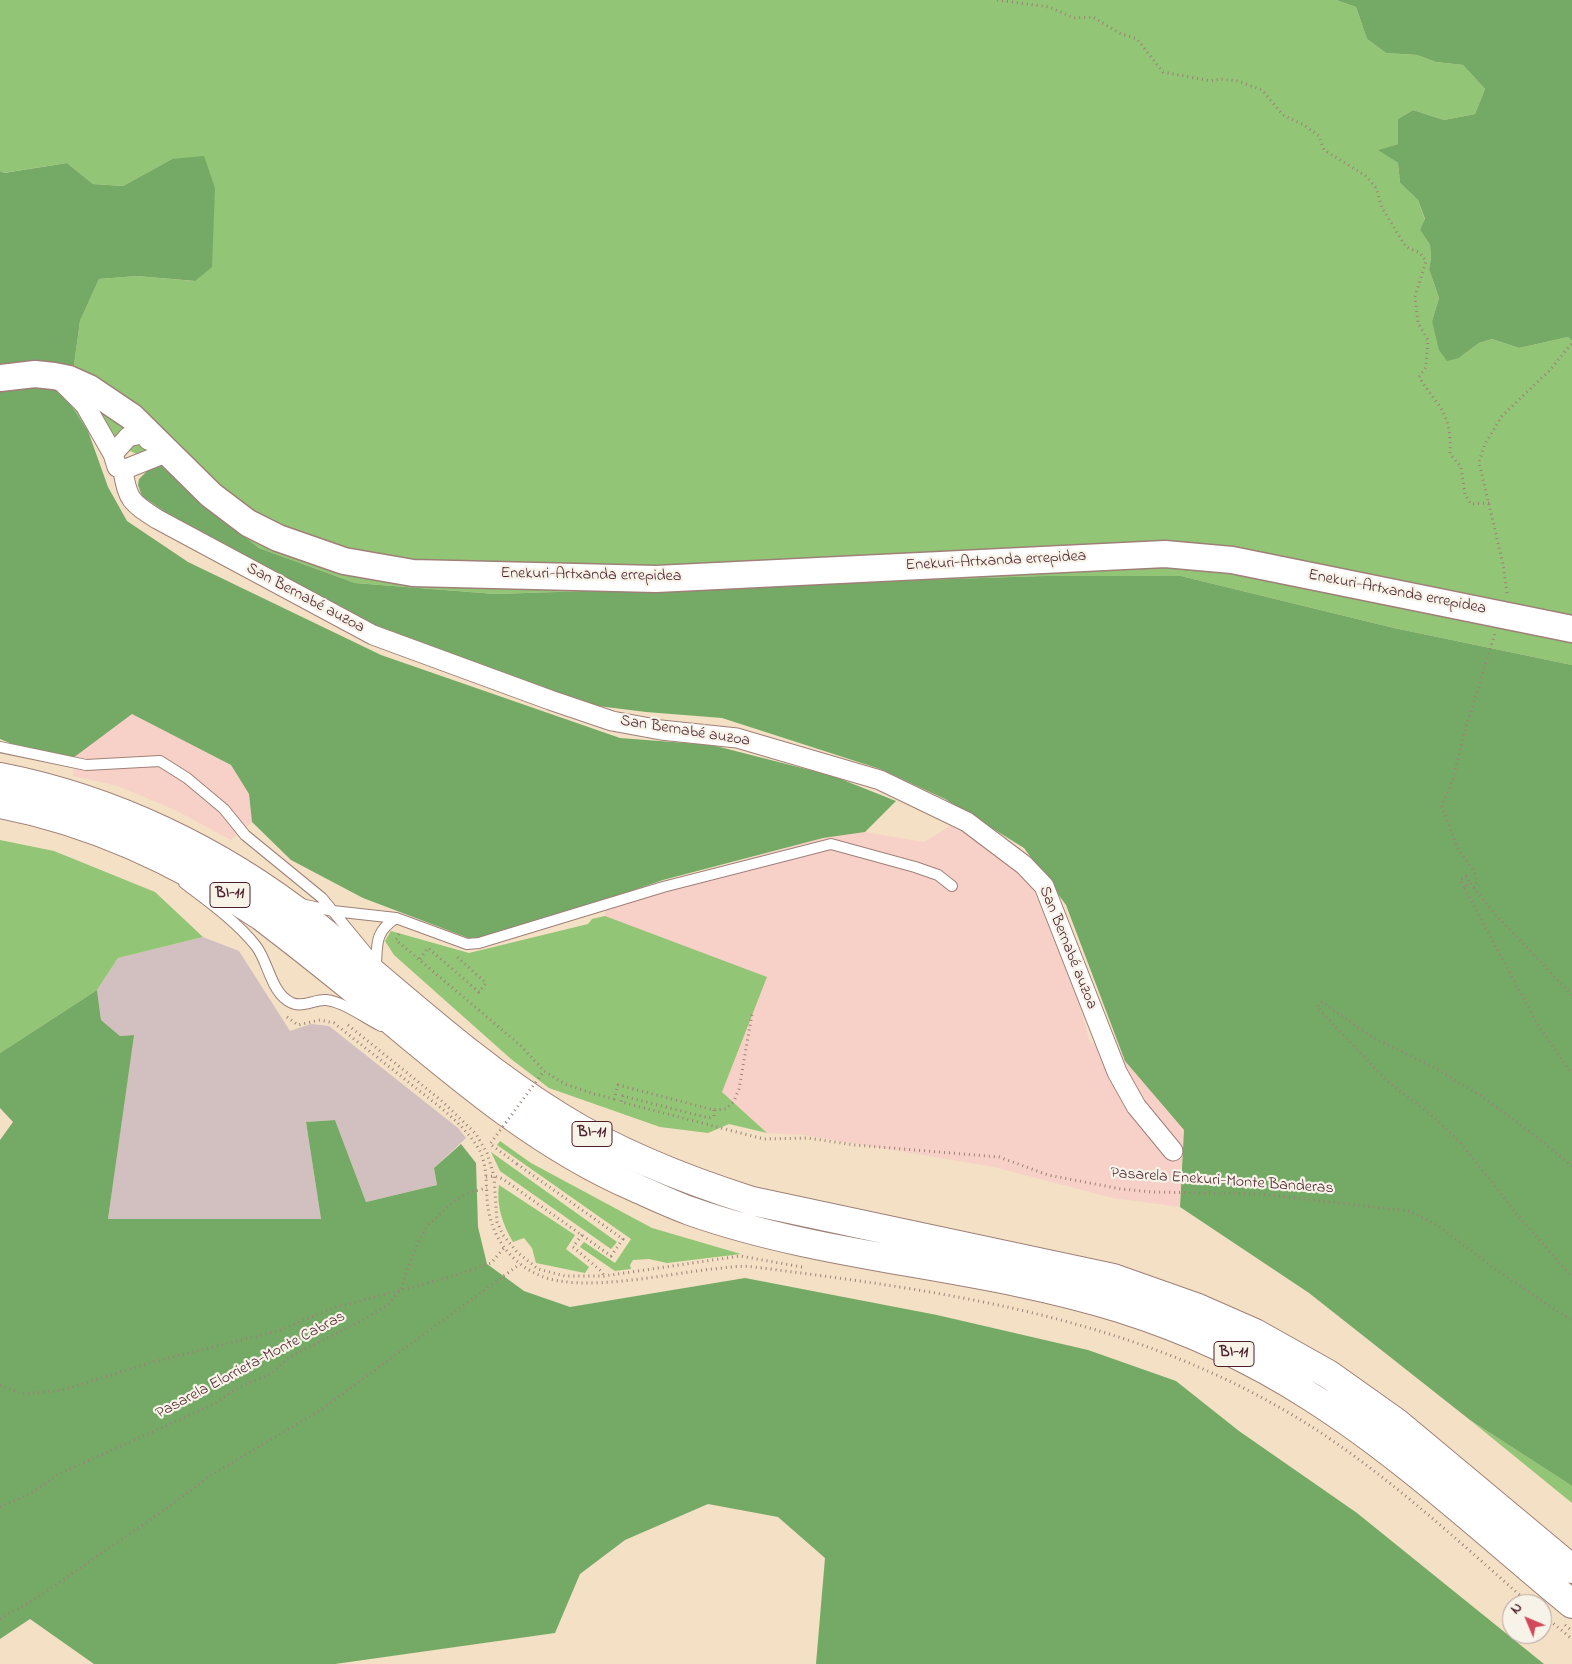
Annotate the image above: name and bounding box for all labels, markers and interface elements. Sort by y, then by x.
street label: Enekuri-Artxanda errepidea [905,548,1087,576]
street label: San Bernabé auzoa [243,560,367,638]
street label: Enekuri-Artxanda errepidea [500,565,682,587]
street label: Enekuri-Artxanda errepidea [1306,566,1488,620]
street label: San Bernabé auzoa [619,712,751,752]
road number: BI-11 [210,882,250,908]
street label: San Bernabé auzoa [1034,884,1100,1012]
road number: BI-11 [572,1122,612,1146]
street label: Pasarela Enekuri-Monte Banderas [1110,1165,1334,1199]
street label: Pasarela Elorrieta-Monte Cabras [153,1308,349,1424]
road number: BI-11 [1214,1342,1254,1366]
north arrow [1502,1594,1552,1644]
text: N [1506,1598,1528,1620]

